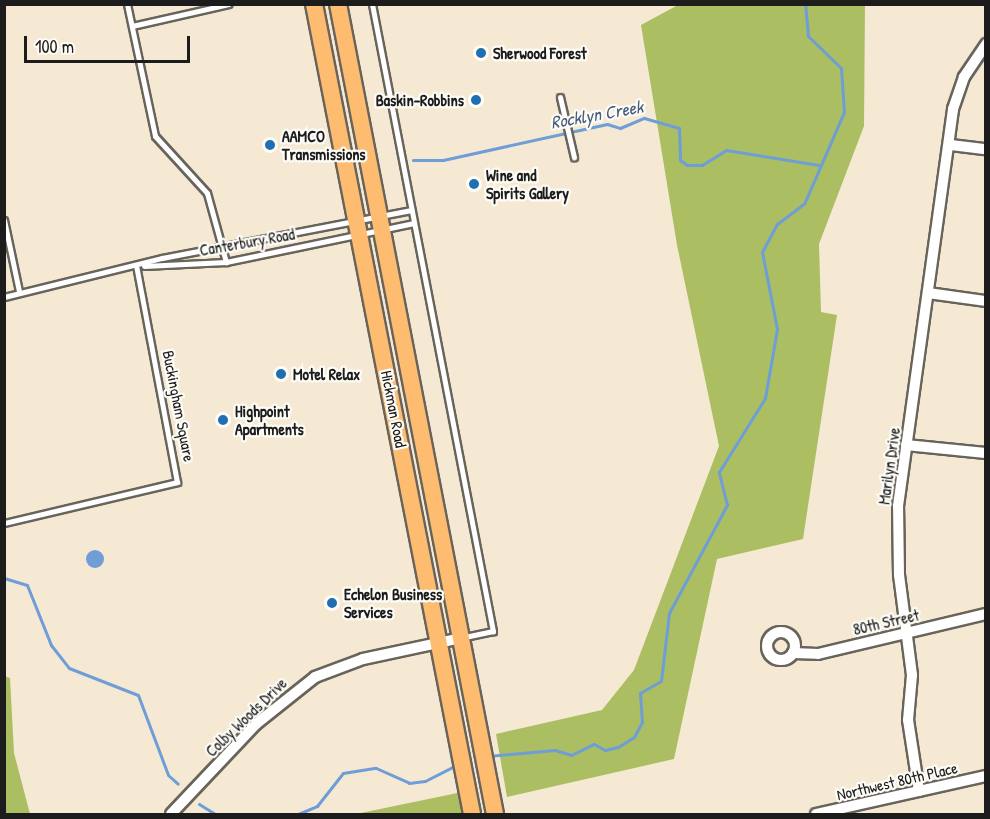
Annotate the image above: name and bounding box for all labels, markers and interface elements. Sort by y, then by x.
scale bar [27,24,194,62]
text: 100 m [35,34,74,59]
place label: Sherwood Forest [493,43,586,63]
marker: Sherwood Forest [474,46,488,60]
place label: Baskin-Robbins [376,90,464,110]
marker: Baskin-Robbins [469,93,483,107]
water label: Rocklyn Creek [549,96,645,134]
place label: AAMCO Transmissions [282,126,366,164]
marker: AAMCO Transmissions [263,138,277,152]
place label: Wine and Spirits Gallery [486,165,569,203]
marker: Wine and Spirits Gallery [467,177,481,191]
street label: Canterbury Road [198,224,296,260]
street label: Buckingham Square [159,349,199,463]
place label: Motel Relax [293,364,360,384]
marker: Motel Relax [274,367,288,381]
street label: Hickman Road [377,369,411,449]
place label: Highpoint Apartments [235,401,304,439]
marker: Highpoint Apartments [216,413,230,427]
street label: Marilyn Drive [874,426,904,506]
place label: Echelon Business Services [344,584,442,622]
marker: Echelon Business Services [325,596,339,610]
street label: 80th Street [851,605,921,639]
street label: Colby Woods Drive [201,673,291,761]
street label: Northwest 80th Place [835,758,959,804]

